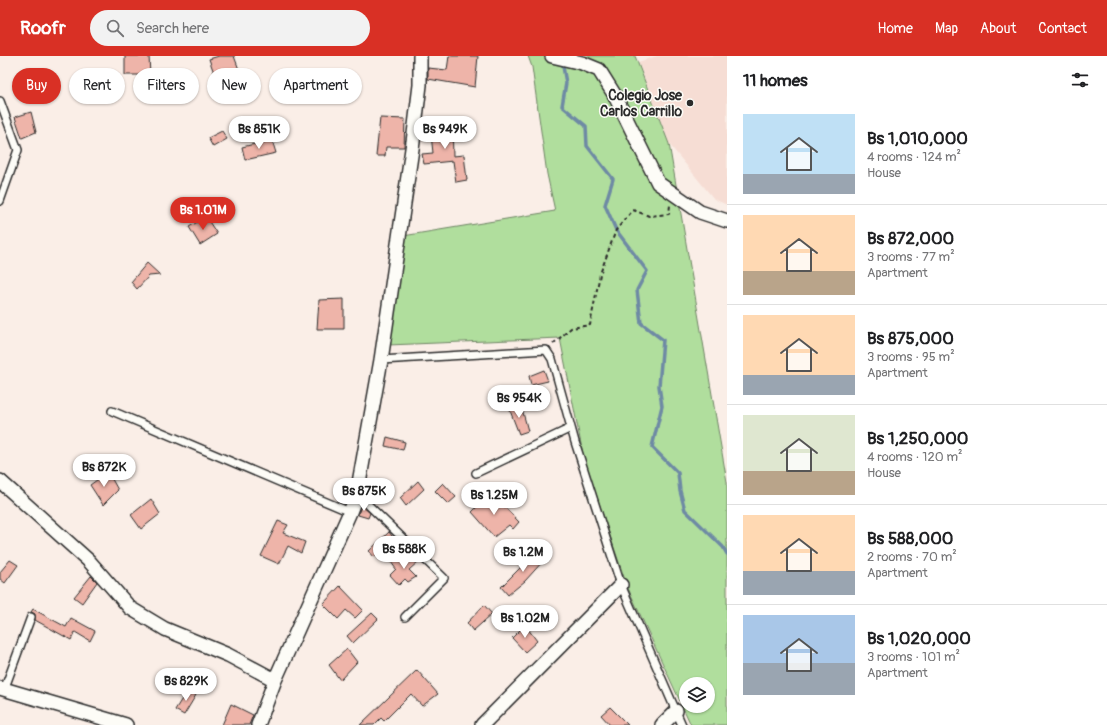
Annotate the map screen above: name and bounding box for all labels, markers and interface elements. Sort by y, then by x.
search box [90,10,370,46]
text: Roofr [20,16,66,40]
icon: search [104,17,126,39]
text: Search here [136,19,209,38]
text: Home [878,20,913,37]
text: Map [935,20,958,37]
text: About [980,20,1016,37]
text: Contact [1038,20,1087,37]
chip: Buy [12,68,61,104]
chip: Rent [69,68,125,104]
chip: Filters [133,68,199,104]
chip: New [207,68,261,104]
chip: Apartment [269,68,362,104]
icon: filters [1069,69,1091,91]
text: 11 homes [743,70,808,91]
place label: Colegio Jose Carlos Carrillo [600,87,683,120]
marker: Colegio Jose Carlos Carrillo [685,98,695,108]
pin: Bs 851K [222,116,296,150]
pin: Bs 949K [408,116,482,150]
text: Bs 851K [238,121,280,137]
text: Bs 949K [423,121,467,137]
text: Bs 1,010,000 [867,128,968,149]
icon: home [775,130,823,178]
text: 4 rooms · 124 m² [867,149,961,165]
text: House [867,165,901,181]
pin: Bs 1.01M [162,197,244,231]
text: Bs 1.01M [179,202,227,218]
text: Bs 872,000 [867,228,954,249]
icon: home [775,231,823,279]
text: 3 rooms · 77 m² [867,249,955,265]
text: Apartment [867,265,928,281]
text: Bs 875,000 [867,328,954,349]
icon: home [775,331,823,379]
text: 3 rooms · 95 m² [867,349,955,365]
text: Apartment [867,365,928,381]
pin: Bs 954K [482,385,556,419]
text: Bs 954K [496,390,542,406]
text: Bs 1,250,000 [867,428,968,449]
icon: home [775,431,823,479]
text: 4 rooms · 120 m² [867,449,962,465]
pin: Bs 872K [67,454,141,488]
text: Bs 872K [82,459,126,475]
text: House [867,465,901,481]
pin: Bs 875K [327,478,401,512]
pin: Bs 1.25M [453,482,535,516]
text: Bs 875K [342,483,386,499]
text: Bs 1.25M [470,487,518,503]
text: Bs 588,000 [867,528,953,549]
icon: home [775,531,823,579]
pin: Bs 588K [367,536,441,570]
pin: Bs 1.2M [486,539,560,573]
text: Bs 588K [382,541,426,557]
text: Bs 1.2M [503,544,543,560]
text: 2 rooms · 70 m² [867,549,957,565]
text: Apartment [867,565,928,581]
pin: Bs 1.02M [484,605,566,639]
text: Bs 1.02M [500,610,550,626]
text: Bs 1,020,000 [867,628,971,649]
icon: home [775,631,823,679]
text: 3 rooms · 101 m² [867,649,960,665]
text: Apartment [867,665,928,681]
pin: Bs 829K [149,668,223,702]
text: Bs 829K [164,673,208,689]
map controls [679,677,715,713]
button: layers [679,677,715,713]

